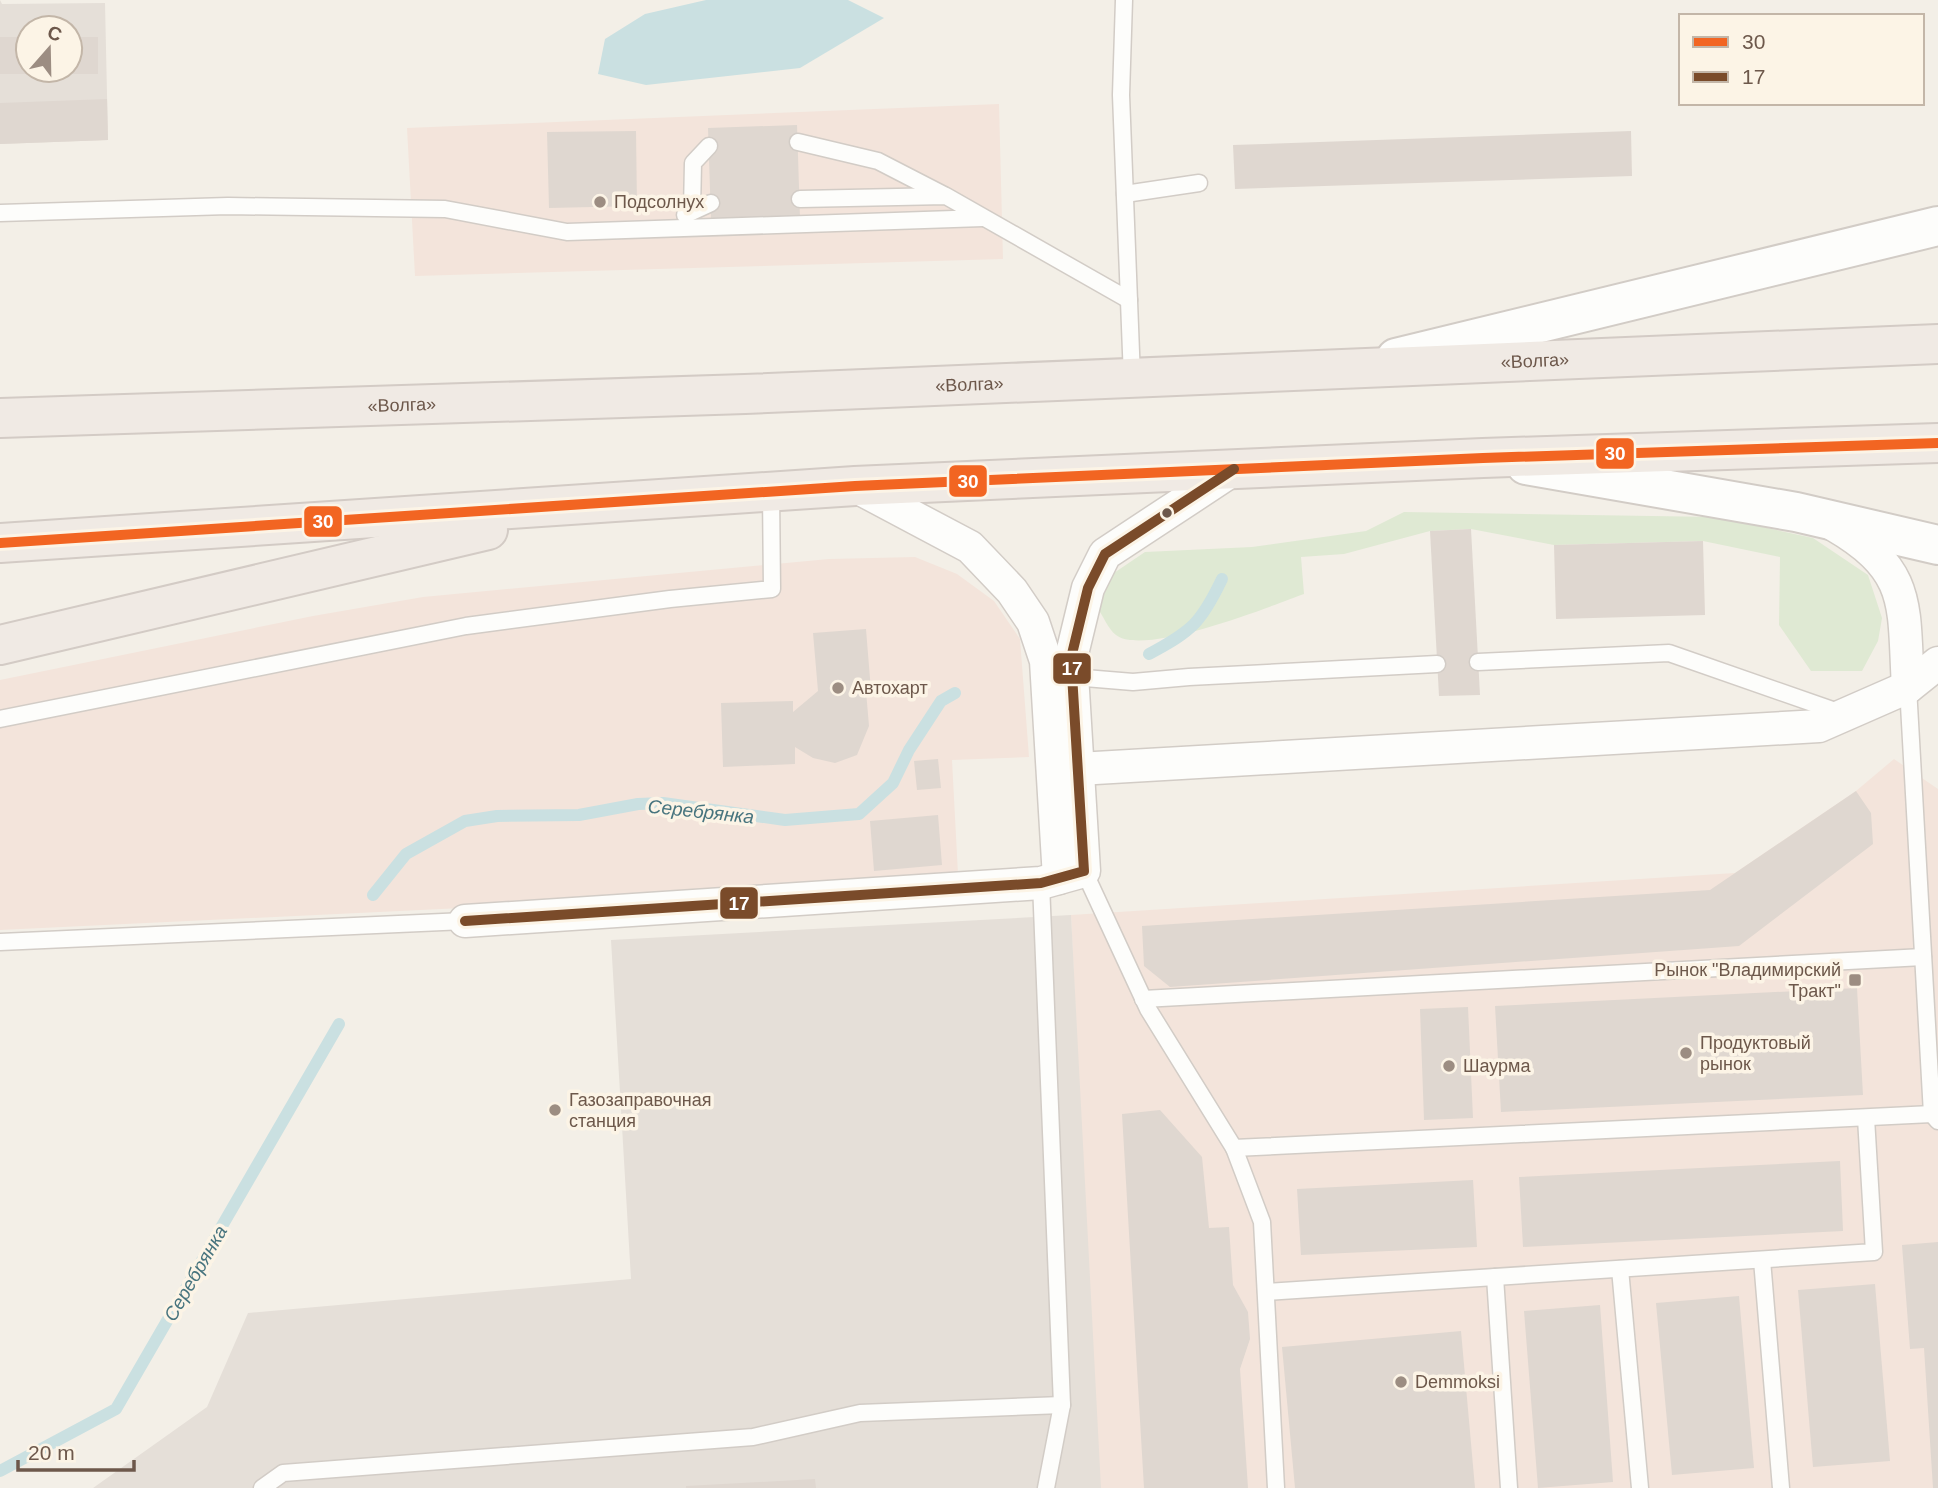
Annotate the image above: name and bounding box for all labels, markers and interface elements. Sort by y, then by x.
north arrow [14,14,84,84]
legend [1679,14,1924,105]
text: С [45,21,65,46]
text: 30 [1742,30,1765,53]
text: 17 [1742,65,1765,88]
place label: Подсолнух [614,192,704,212]
marker: Подсолнух [592,194,608,210]
street label: «Волга» [1500,349,1569,372]
street label: «Волга» [935,373,1004,396]
street label: «Волга» [367,394,436,416]
line badge: 30 [1595,437,1635,470]
text: 30 [1604,443,1626,464]
line badge: 30 [948,464,988,498]
text: 30 [957,471,979,492]
line badge: 30 [303,505,343,538]
unlabelled marker [1160,506,1174,520]
text: 30 [312,511,334,532]
line badge: 17 [1052,652,1092,685]
text: 17 [1061,658,1083,679]
place label: Автохарт [852,678,928,698]
marker: Автохарт [830,680,846,696]
water label: Серебрянка [647,795,755,828]
line badge: 17 [719,886,759,920]
text: 17 [728,893,750,914]
place label: Рынок "Владимирский Тракт" [1654,960,1841,1001]
marker: Рынок "Владимирский Тракт" [1847,972,1863,988]
place label: Продуктовый рынок [1700,1033,1811,1074]
marker: Продуктовый рынок [1678,1045,1694,1061]
place label: Шаурма [1463,1056,1531,1076]
marker: Шаурма [1441,1058,1457,1074]
place label: Газозаправочная станция [569,1090,712,1131]
marker: Газозаправочная станция [547,1102,563,1118]
water label: Серебрянка [160,1222,231,1325]
place label: Demmoksi [1415,1372,1500,1392]
marker: Demmoksi [1393,1374,1409,1390]
scale bar [18,1428,133,1472]
text: 20 m [28,1441,75,1464]

